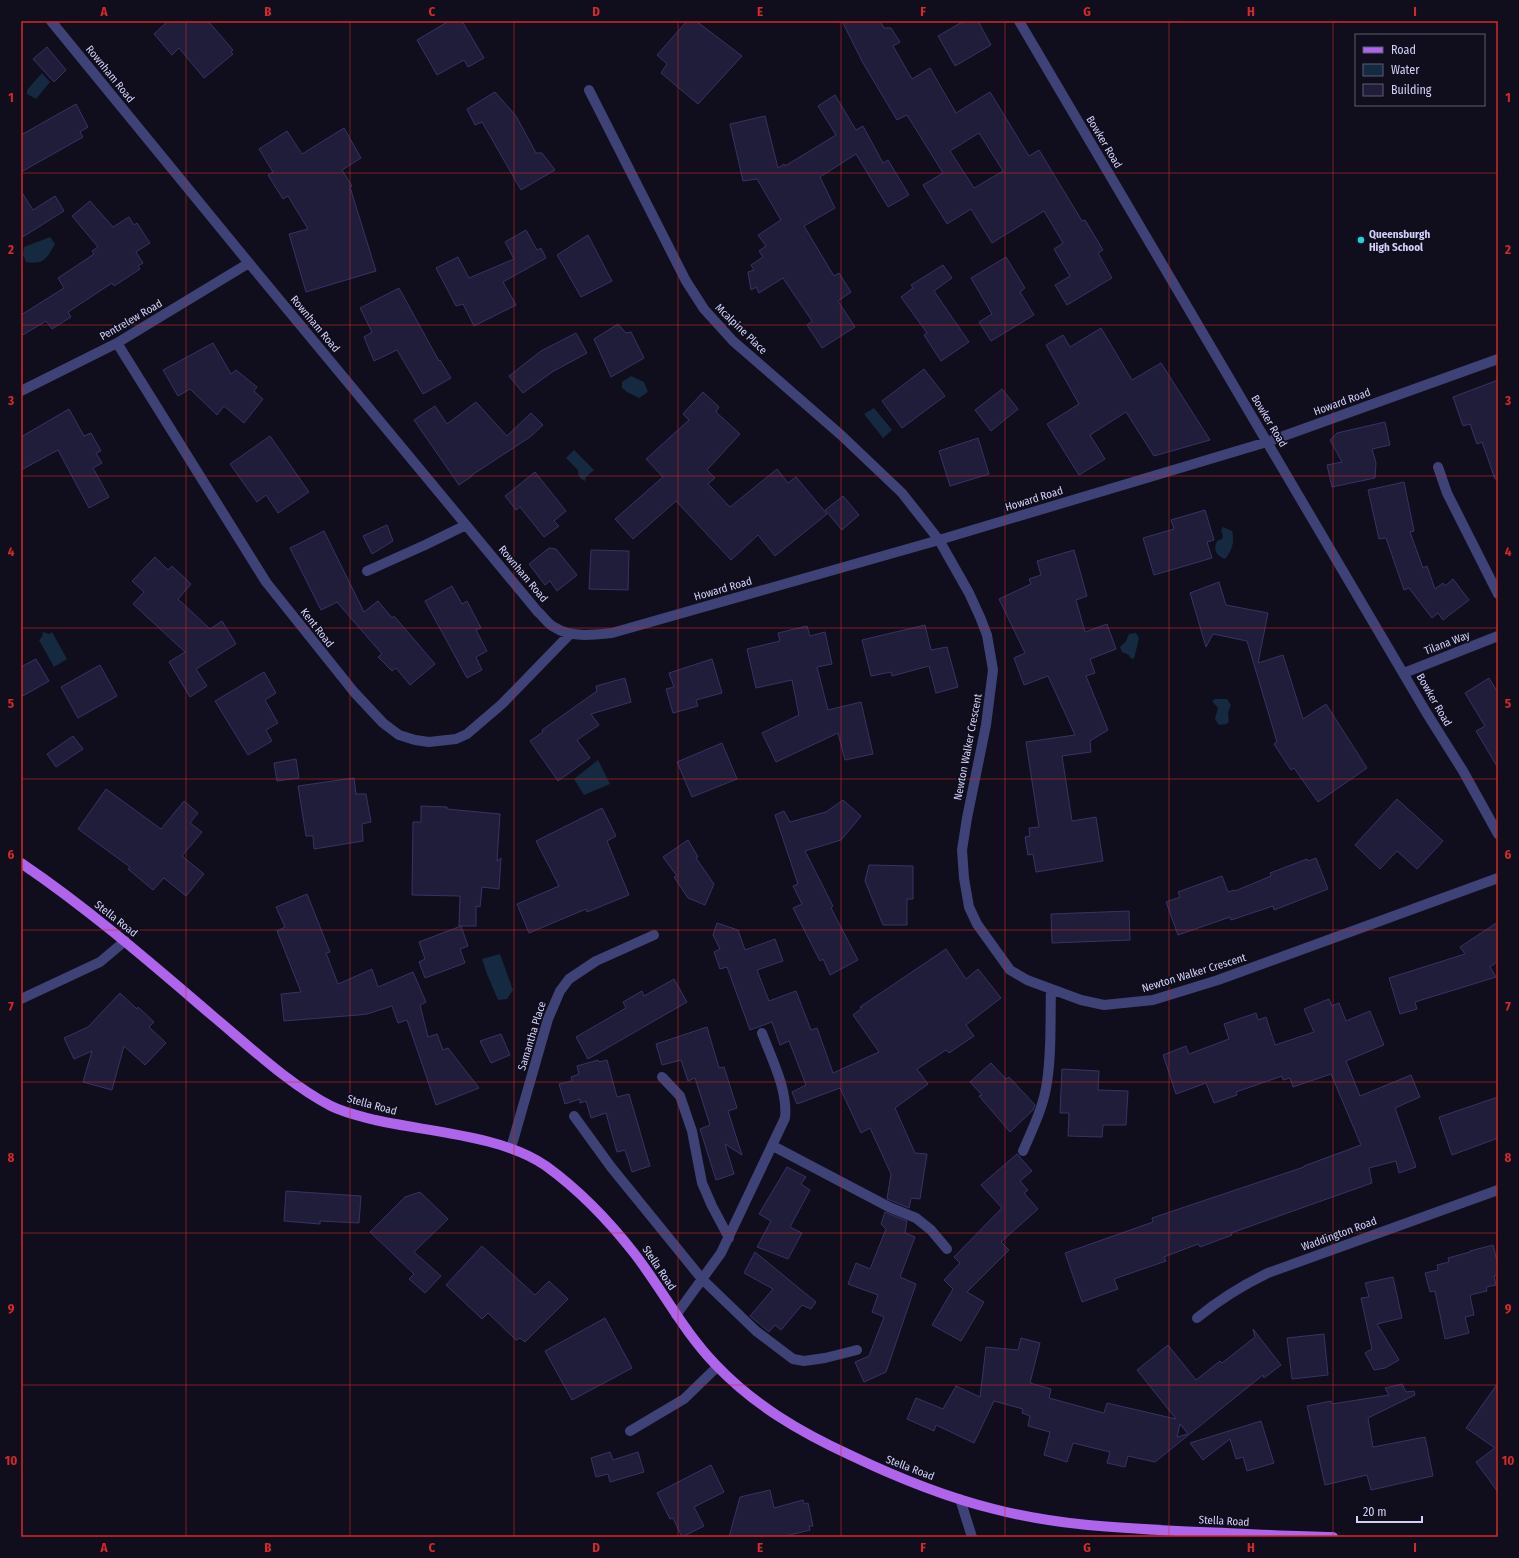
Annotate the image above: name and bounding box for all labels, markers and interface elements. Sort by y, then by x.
text: A [99,4,108,19]
text: B [264,4,272,19]
text: C [429,4,436,19]
text: D [592,4,600,19]
text: E [757,4,763,19]
text: F [920,4,926,19]
text: G [1083,4,1091,19]
text: H [1247,4,1255,19]
text: I [1413,4,1417,19]
legend [1355,34,1485,106]
street label: Rownham Road [83,43,137,105]
text: Road [1391,43,1416,57]
text: Water [1391,63,1420,77]
text: Building [1391,83,1432,97]
text: 1 [8,90,14,105]
text: 1 [1505,90,1511,105]
street label: Bowker Road [1083,113,1125,171]
place label: Queensburgh High School [1369,228,1430,254]
marker: Queensburgh High School [1356,235,1366,245]
text: 2 [7,242,14,257]
text: 2 [1504,242,1511,257]
street label: Rownham Road [288,293,342,355]
street label: Pentrelew Road [97,297,165,343]
street label: Mcalpine Place [712,301,770,357]
street label: Howard Road [1312,386,1372,418]
street label: Bowker Road [1248,392,1290,450]
text: 3 [7,393,14,408]
text: 3 [1504,393,1511,408]
street label: Howard Road [1004,484,1064,514]
street label: Rownham Road [496,543,550,605]
text: 4 [8,544,15,559]
text: 4 [1505,544,1512,559]
street label: Howard Road [693,575,753,603]
street label: Kent Road [298,606,336,650]
street label: Tilana Way [1422,628,1472,658]
street label: Bowker Road [1414,671,1454,729]
street label: Newton Walker Crescent [951,692,985,801]
text: 5 [8,696,14,711]
text: 5 [1505,696,1511,711]
text: 6 [8,847,15,862]
text: 6 [1505,847,1512,862]
street label: Stella Road [92,898,140,940]
street label: Newton Walker Crescent [1140,951,1248,995]
text: 7 [8,999,14,1014]
text: 7 [1505,999,1511,1014]
street label: Samantha Place [515,1000,549,1072]
street label: Stella Road [346,1092,398,1118]
text: 8 [8,1150,15,1165]
text: 8 [1505,1150,1512,1165]
street label: Waddington Road [1300,1214,1378,1254]
street label: Stella Road [639,1243,679,1293]
text: 9 [8,1301,15,1316]
text: 9 [1505,1301,1512,1316]
text: 10 [5,1453,17,1468]
street label: Stella Road [884,1453,936,1483]
text: 10 [1502,1453,1514,1468]
scale bar [1357,1498,1422,1524]
text: 20 m [1363,1505,1387,1519]
street label: Stella Road [1198,1513,1250,1529]
text: A [99,1540,108,1555]
text: B [264,1540,272,1555]
text: C [429,1540,436,1555]
text: D [592,1540,600,1555]
text: E [757,1540,763,1555]
text: F [920,1540,926,1555]
text: G [1083,1540,1091,1555]
text: H [1247,1540,1255,1555]
text: I [1413,1540,1417,1555]

